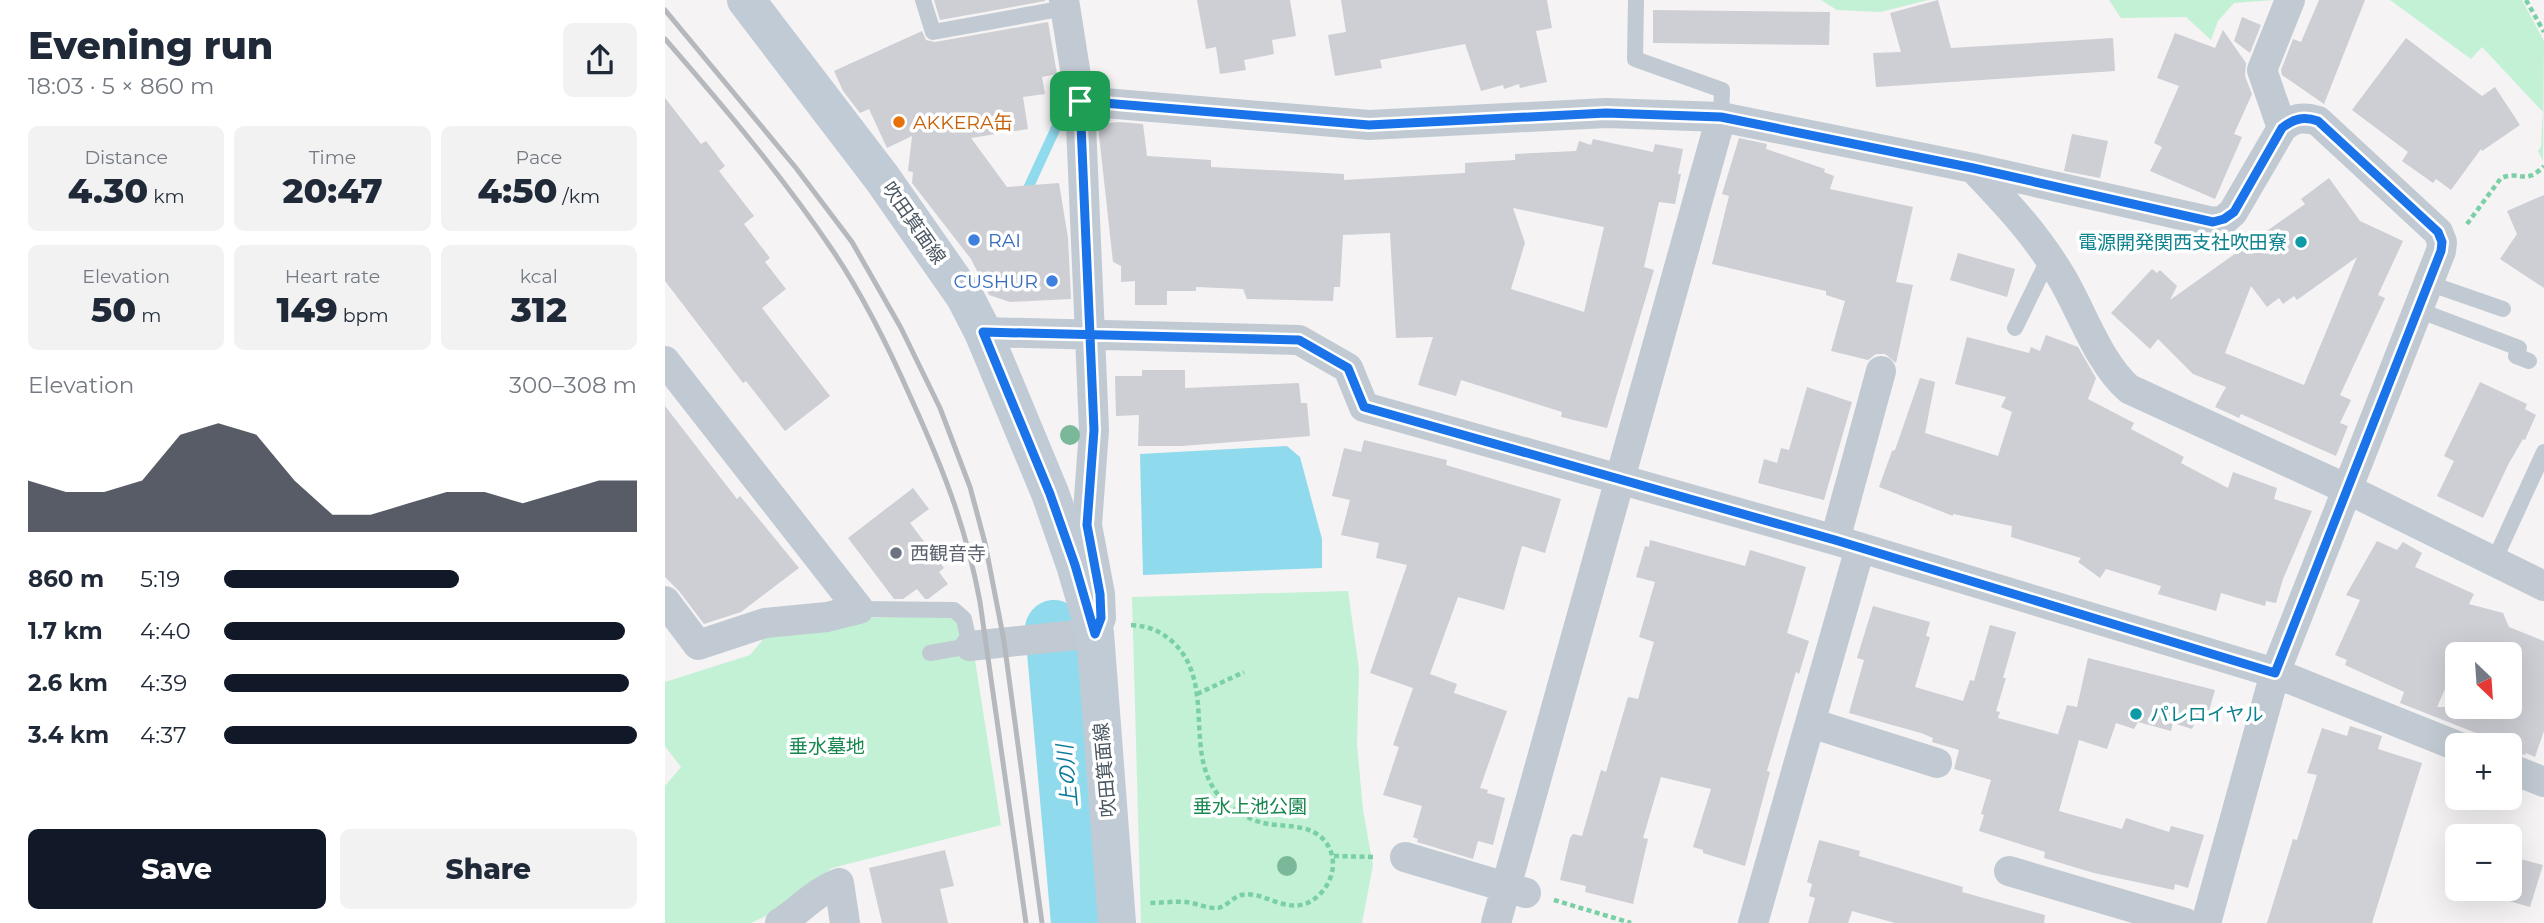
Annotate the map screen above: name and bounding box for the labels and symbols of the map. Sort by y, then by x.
pin [1050,71,1110,131]
place label: AKKERA缶 [913,111,1013,134]
marker: AKKERA缶 [891,114,907,130]
street label: 吹田箕面線 [877,177,951,269]
place label: RAI [988,229,1021,252]
place label: 電源開発関西支社吹田寮 [2078,231,2287,254]
marker: RAI [966,232,982,248]
marker: 電源開発関西支社吹田寮 [2293,234,2309,250]
place label: CUSHUR [954,270,1038,293]
marker: CUSHUR [1044,273,1060,289]
place label: 西観音寺 [910,542,986,565]
marker: 西観音寺 [888,545,904,561]
north arrow [2445,642,2522,719]
place label: パレロイヤル [2150,703,2263,726]
marker: パレロイヤル [2128,706,2144,722]
street label: 吹田箕面線 [1089,722,1121,818]
park label: 垂水墓地 [789,735,865,758]
water label: 上の川 [1052,742,1082,808]
park label: 垂水上池公園 [1193,795,1307,818]

